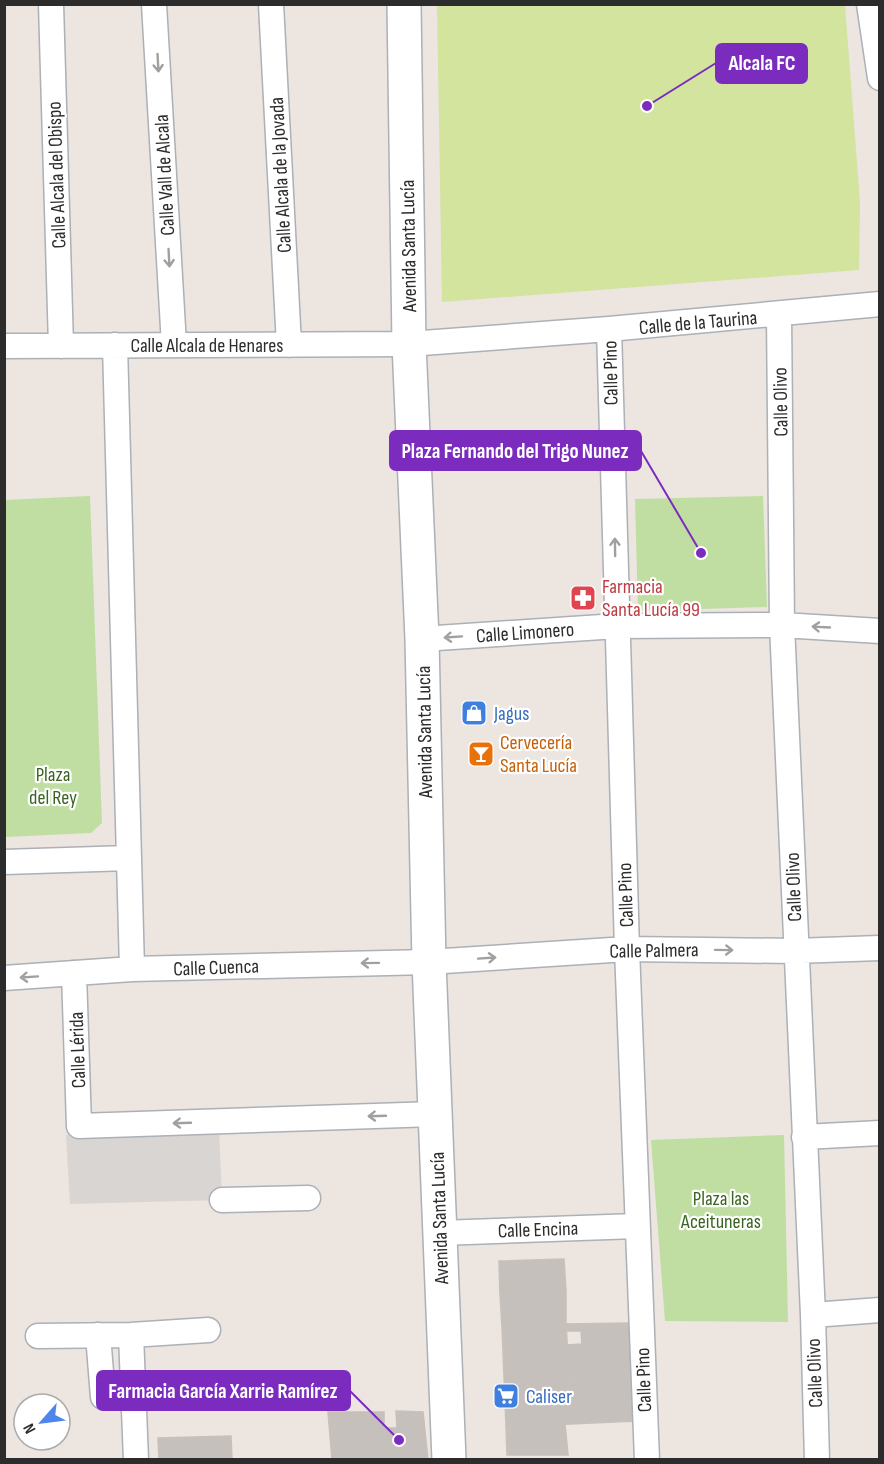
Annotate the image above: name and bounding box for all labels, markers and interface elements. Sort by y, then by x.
callout: Alcala FC [716,44,807,83]
text: Alcala FC [727,51,796,76]
one-way arrow [152,52,163,72]
street label: Calle Alcala de la Jovada [265,96,297,253]
street label: Calle Alcala del Obispo [42,101,72,249]
street label: Calle Vall de Alcala [150,114,180,236]
street label: Avenida Santa Lucía [396,180,422,313]
one-way arrow [164,247,175,267]
street label: Calle de la Taurina [638,306,758,340]
street label: Calle Alcala de Henares [131,334,283,358]
street label: Calle Pino [598,340,624,406]
street label: Calle Olivo [768,367,794,437]
callout: Plaza Fernando del Trigo Nunez [390,431,641,470]
text: Plaza Fernando del Trigo Nunez [401,439,629,464]
one-way arrow [609,537,620,557]
place label: Farmacia Santa Lucía 99 [602,575,700,622]
pharmacy icon: Farmacia Santa Lucía 99 [568,583,598,613]
street label: Calle Limonero [475,618,575,648]
one-way arrow [811,622,831,633]
one-way arrow [444,632,464,643]
street label: Avenida Santa Lucía [412,666,438,799]
shop icon: Jagus [459,698,489,728]
place label: Jagus [493,702,529,726]
place label: Cervecería Santa Lucía [500,731,577,778]
bar icon: Cervecería Santa Lucía [466,739,496,769]
park label: Plaza del Rey [29,763,77,810]
street label: Calle Olivo [781,852,807,922]
street label: Calle Pino [613,862,639,928]
street label: Calle Palmera [609,938,699,964]
one-way arrow [713,944,733,956]
one-way arrow [477,952,497,963]
street label: Calle Cuenca [173,955,259,981]
one-way arrow [361,957,381,969]
one-way arrow [19,972,39,983]
street label: Calle Lérida [65,1011,91,1089]
one-way arrow [367,1110,387,1122]
one-way arrow [172,1117,192,1129]
street label: Avenida Santa Lucía [426,1151,454,1286]
park label: Plaza las Aceituneras [680,1187,761,1234]
street label: Calle Encina [497,1217,579,1243]
street label: Calle Olivo [802,1338,828,1408]
street label: Calle Pino [631,1347,657,1413]
callout: Farmacia García Xarrie Ramírez [97,1371,350,1410]
text: Farmacia García Xarrie Ramírez [108,1379,338,1404]
supermarket icon: Caliser [491,1381,521,1411]
place label: Caliser [526,1385,572,1409]
north arrow [12,1392,72,1452]
text: N [20,1420,40,1437]

